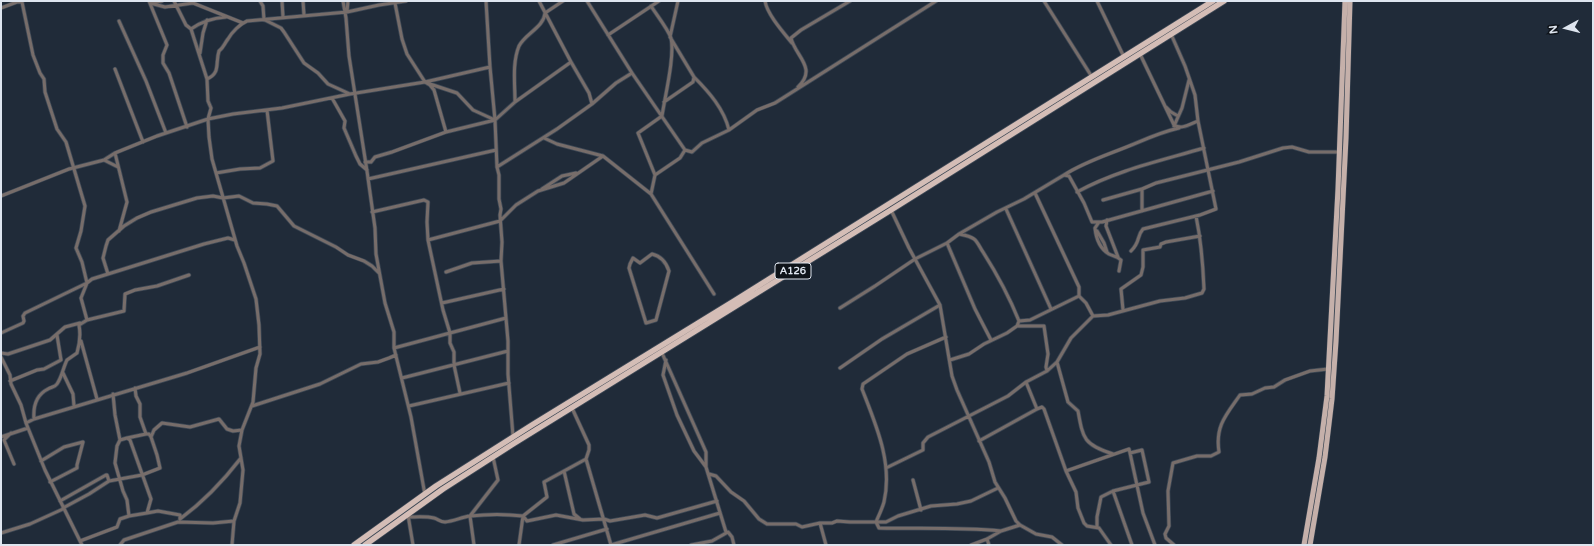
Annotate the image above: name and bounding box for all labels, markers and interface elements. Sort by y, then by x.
north arrow [1546,8,1586,48]
text: N [1547,24,1561,35]
road number: A126 [775,263,811,279]

